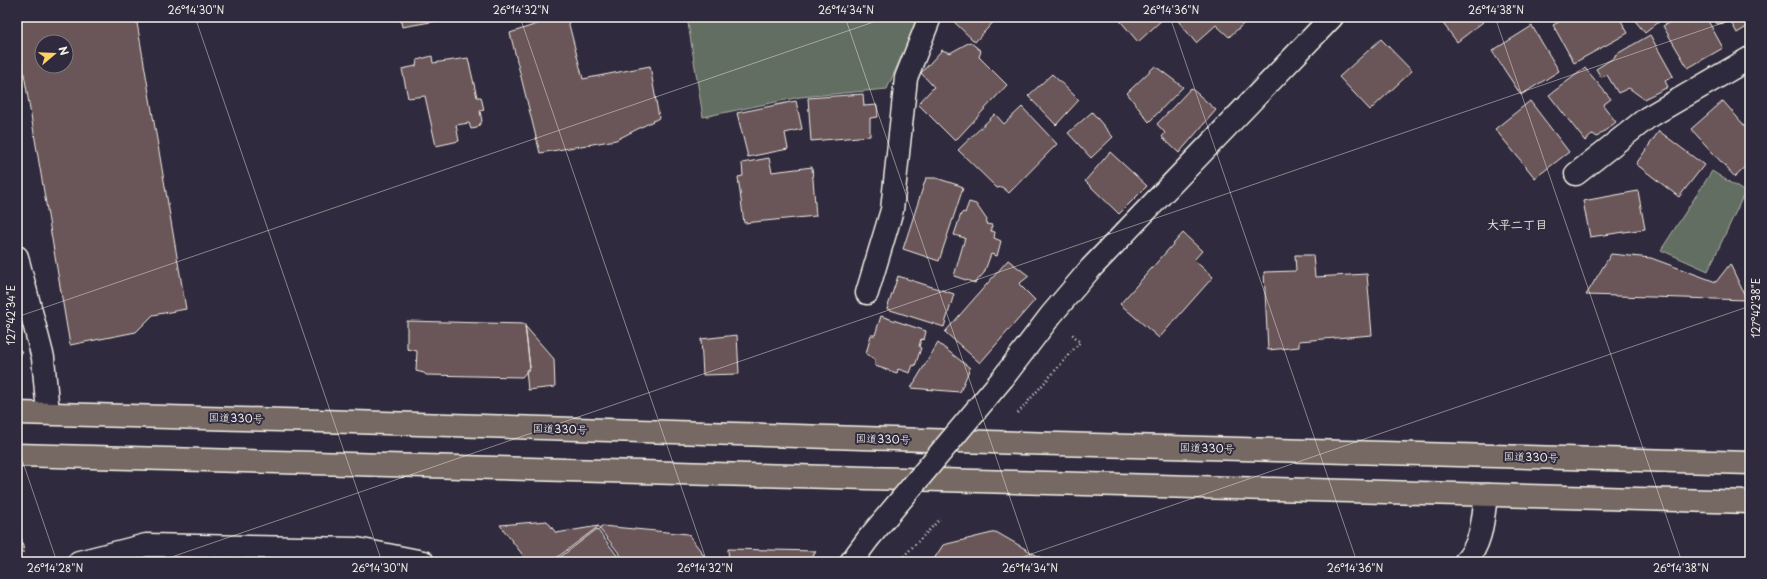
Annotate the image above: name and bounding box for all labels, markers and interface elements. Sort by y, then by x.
text: 26°14'30"N [168,2,225,17]
text: 26°14'32"N [493,2,549,17]
text: 26°14'34"N [818,2,874,17]
text: 26°14'36"N [1143,2,1199,17]
text: 26°14'38"N [1468,2,1524,17]
north arrow [34,34,74,74]
text: N [54,44,73,58]
district label: 大平二丁目 [1487,215,1547,233]
text: 127°42'38"E [1748,278,1763,338]
text: 127°42'34"E [3,285,18,345]
street label: 国道330号 [208,408,264,427]
street label: 国道330号 [532,419,588,438]
street label: 国道330号 [855,429,911,448]
street label: 国道330号 [1179,438,1235,457]
street label: 国道330号 [1503,447,1559,466]
text: 26°14'28"N [27,560,83,575]
text: 26°14'30"N [352,560,409,575]
text: 26°14'32"N [677,560,733,575]
text: 26°14'34"N [1002,560,1058,575]
text: 26°14'36"N [1327,560,1383,575]
text: 26°14'38"N [1653,560,1709,575]

